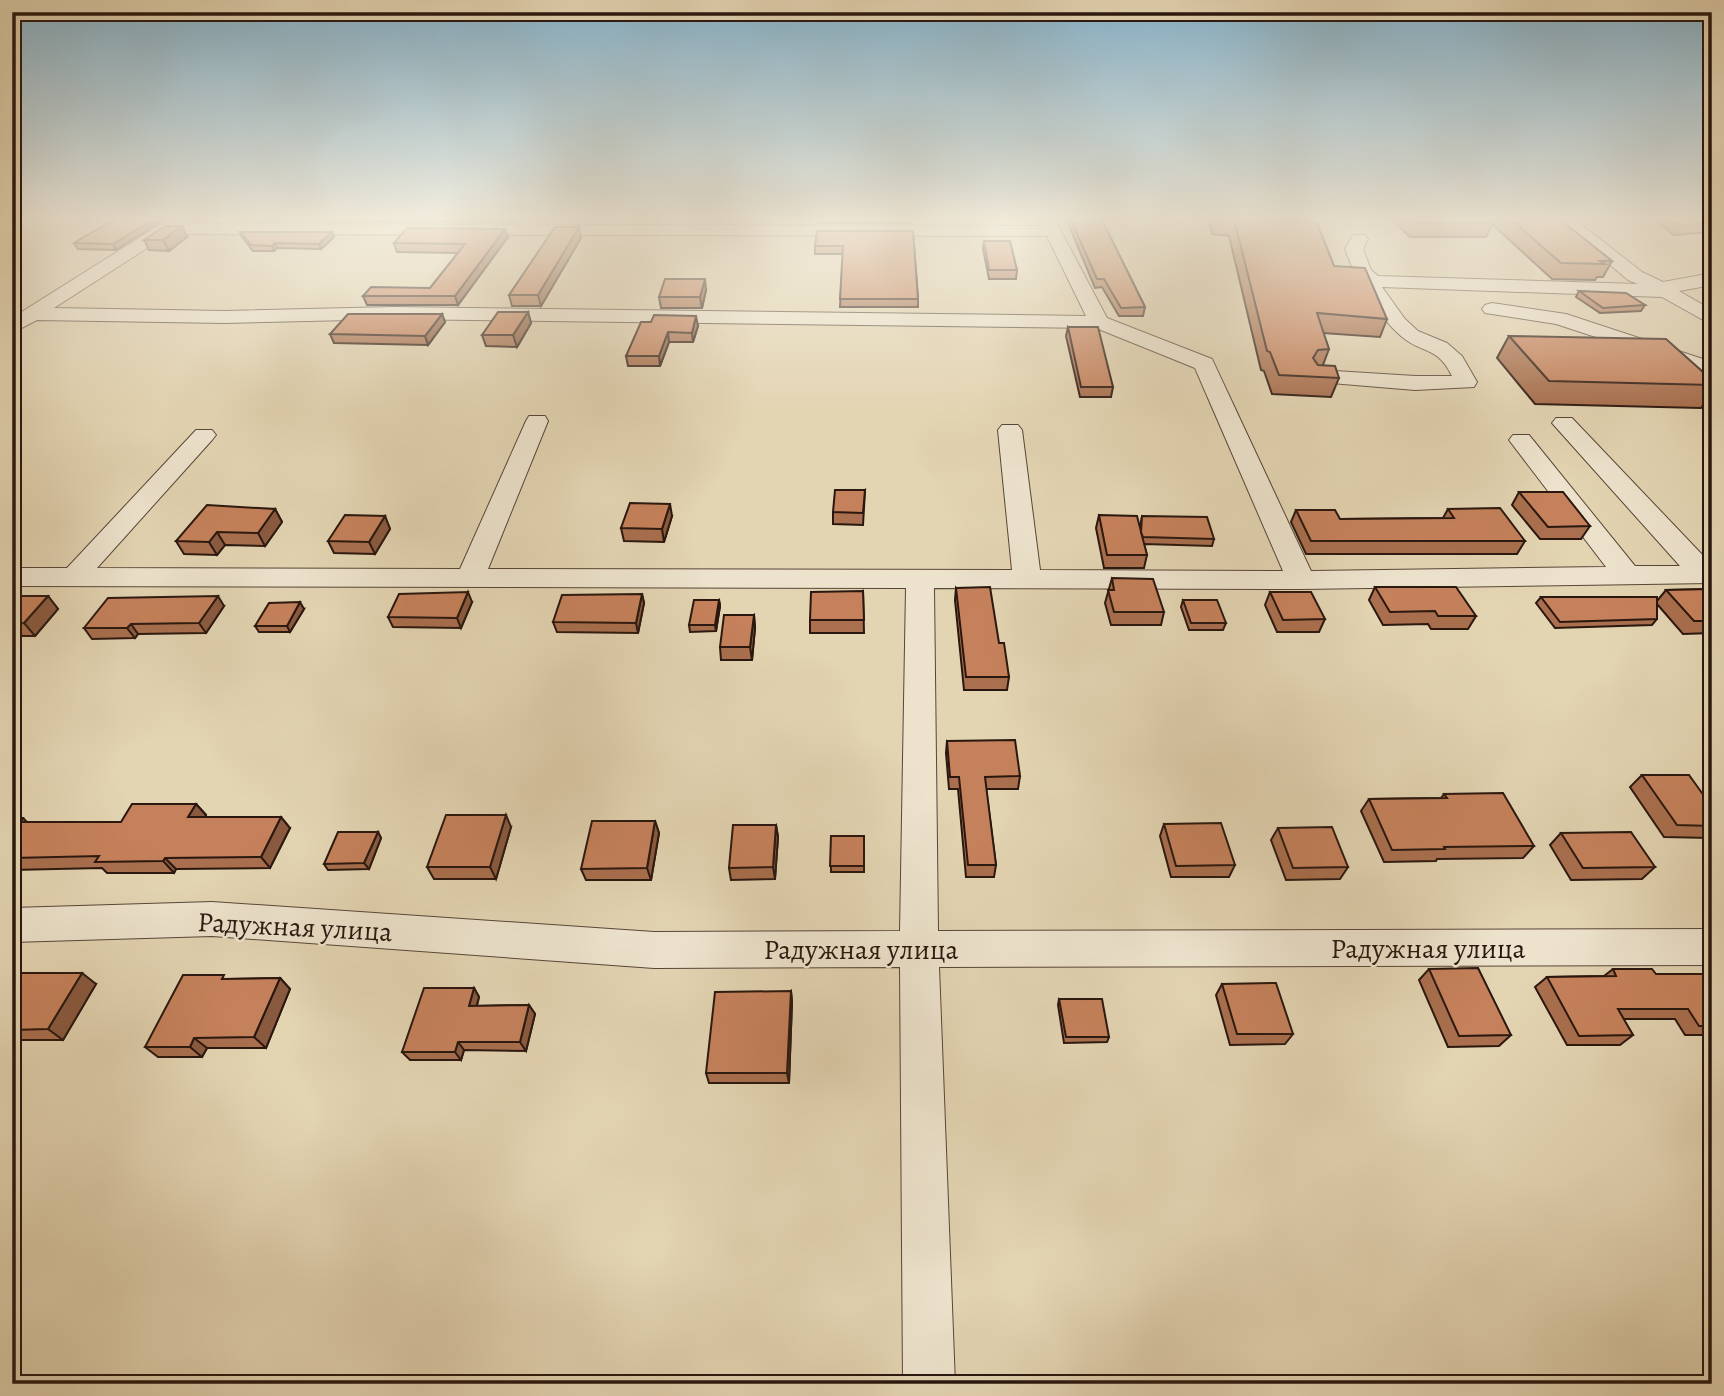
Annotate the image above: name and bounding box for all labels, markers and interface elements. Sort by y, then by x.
street label: Радужная улица [197,903,393,951]
street label: Радужная улица [1330,930,1526,968]
street label: Радужная улица [763,931,959,969]

